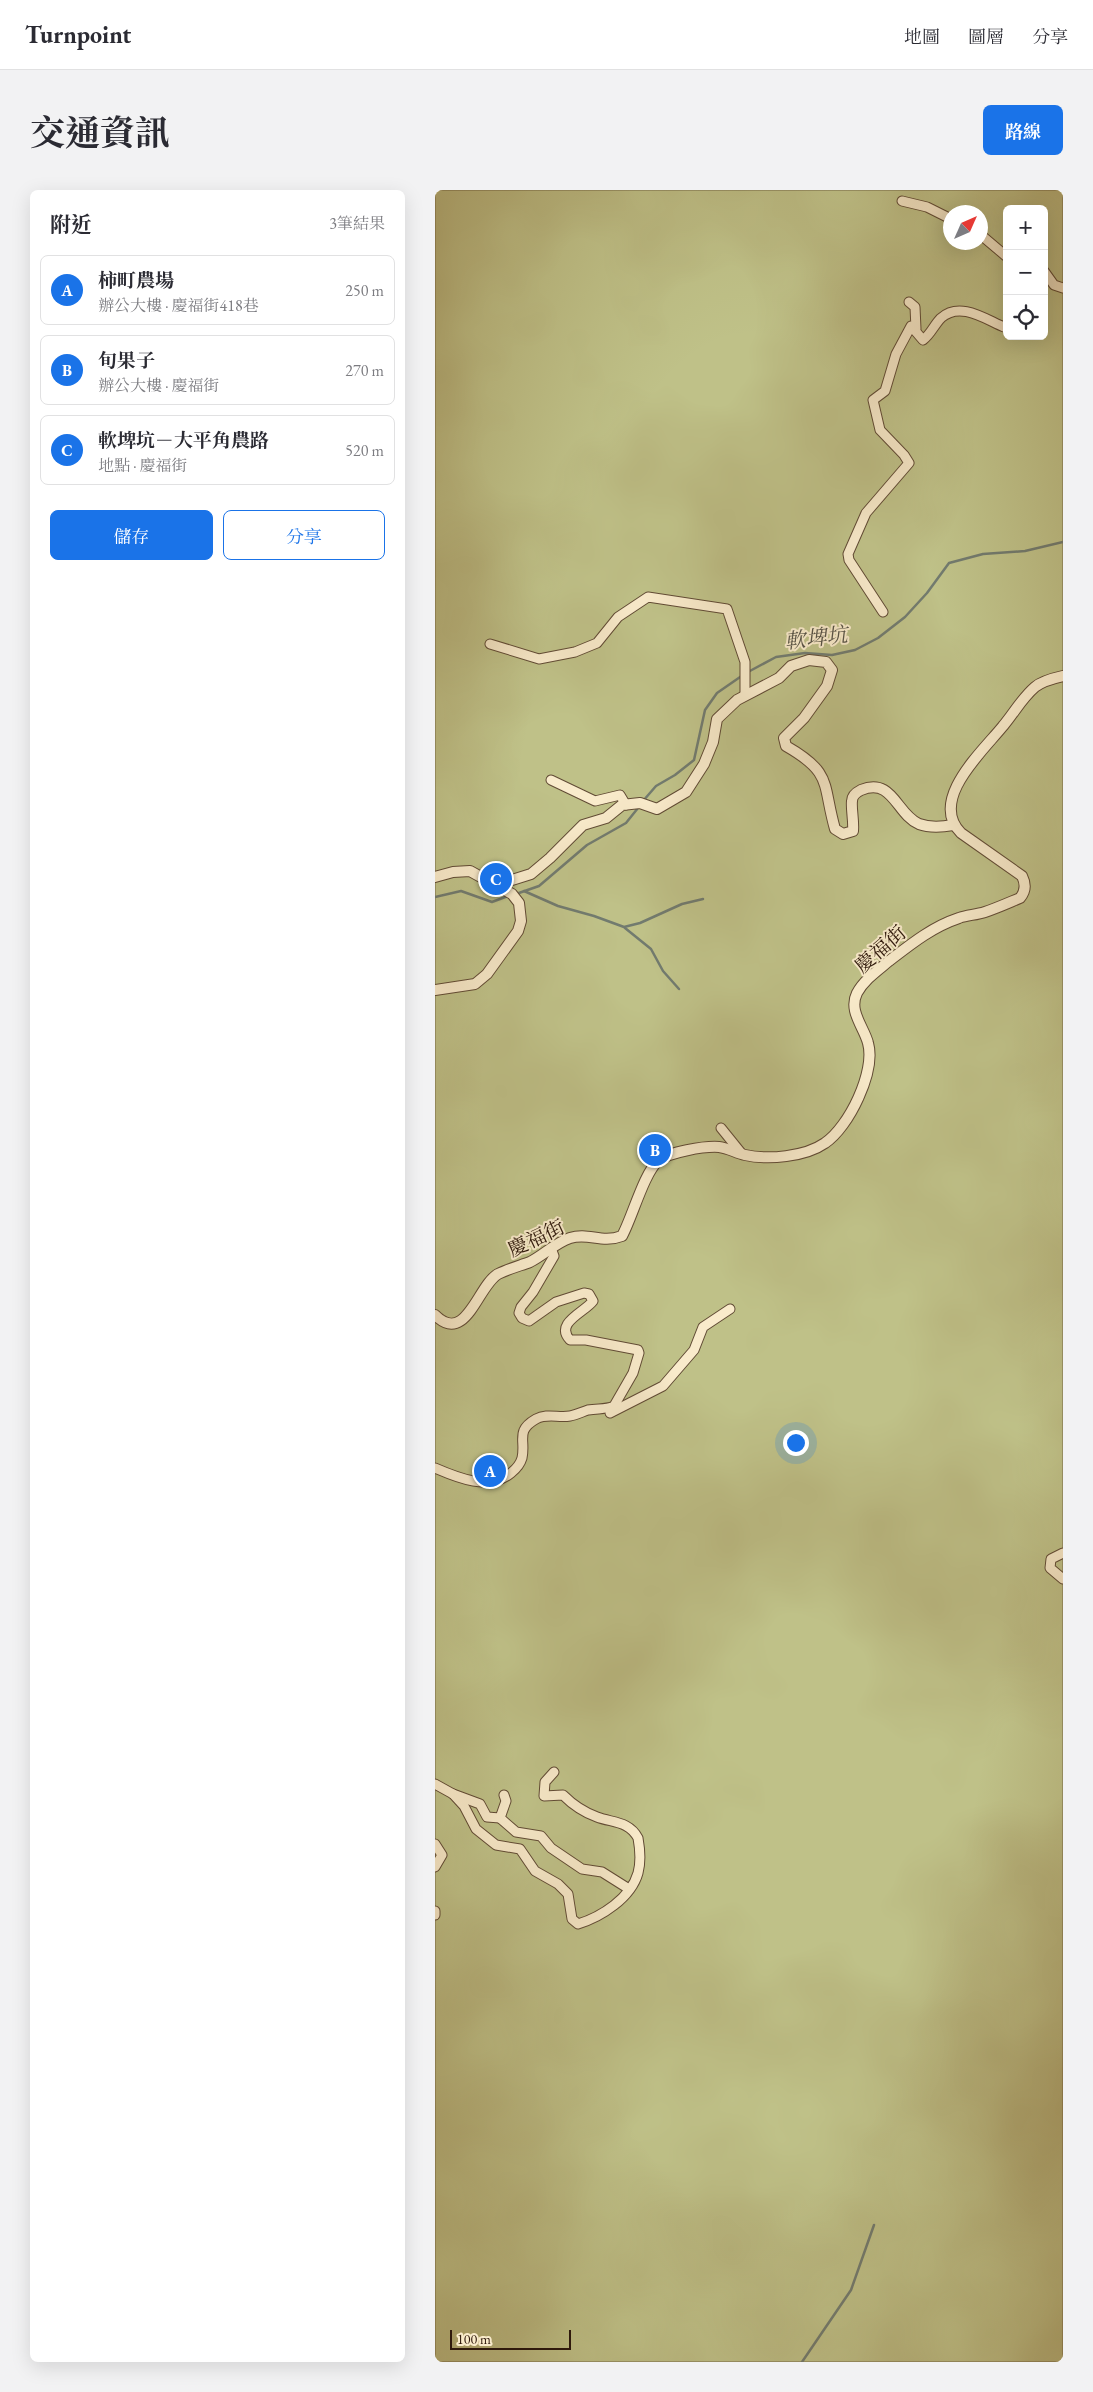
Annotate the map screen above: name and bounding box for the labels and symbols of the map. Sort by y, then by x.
north arrow [943,205,988,250]
water label: 軟埤坑 [783,620,852,655]
pin: C [480,860,512,898]
street label: 慶福街 [849,920,911,978]
pin: B [639,1131,671,1169]
street label: 慶福街 [503,1214,569,1262]
your location [783,1430,809,1456]
pin: A [474,1452,506,1490]
scale bar [450,2327,571,2350]

